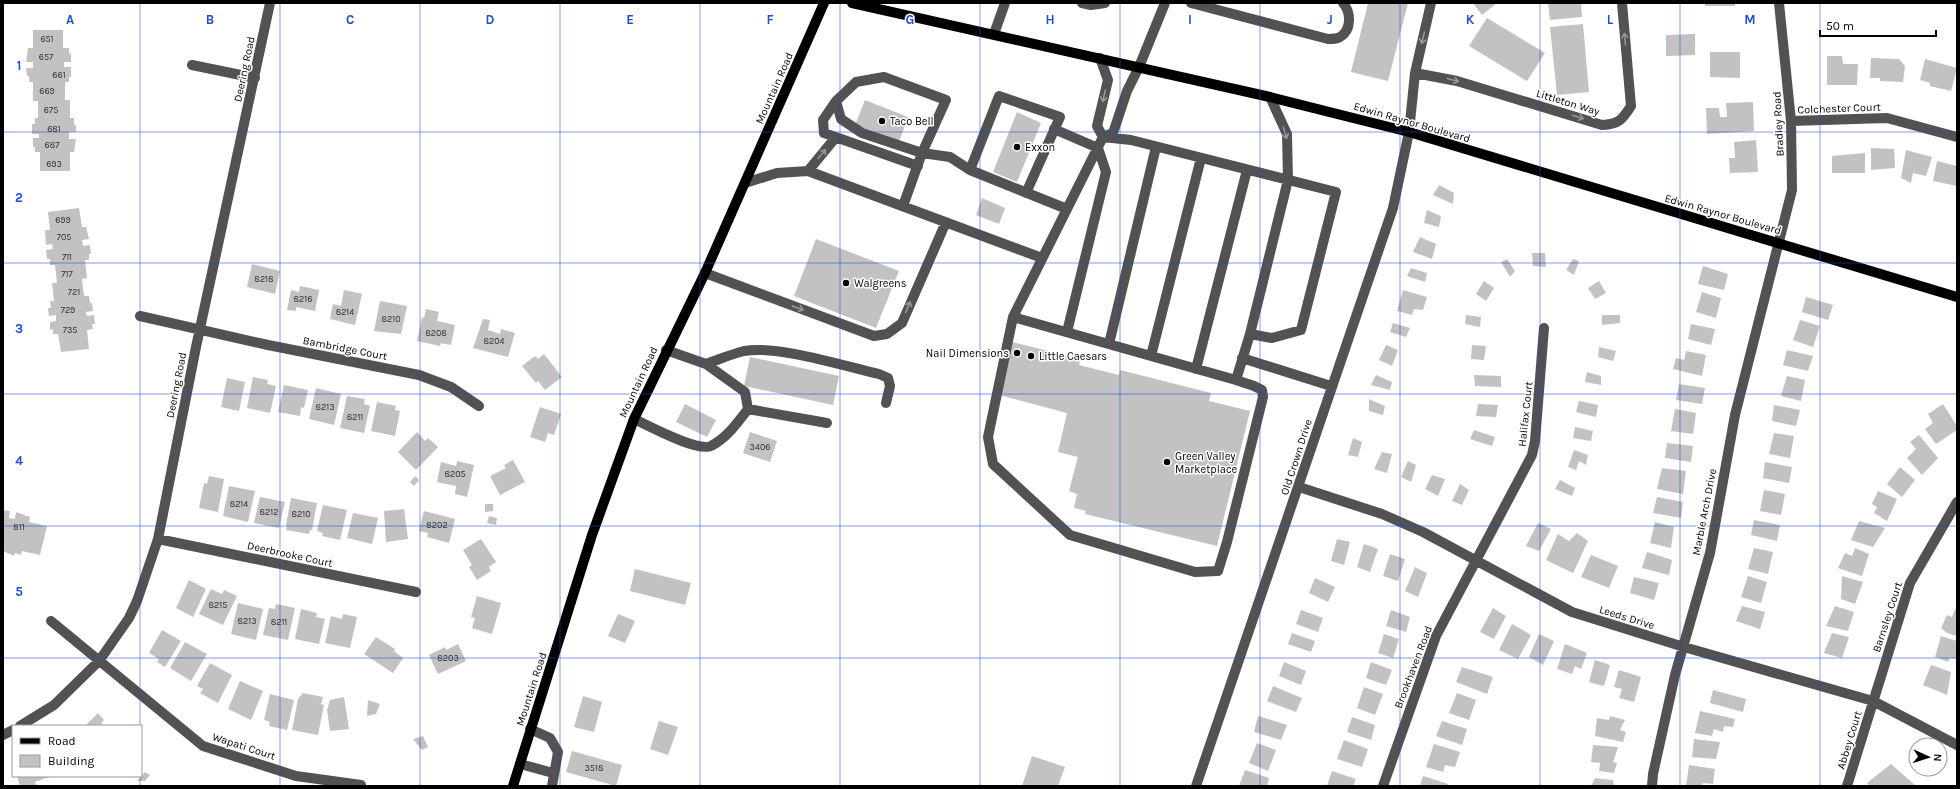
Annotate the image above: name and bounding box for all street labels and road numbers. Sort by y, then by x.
street label: Deering Road [231,35,258,103]
street label: Mountain Road [753,51,796,126]
street label: Littleton Way [1535,87,1601,118]
street label: Bradley Road [1770,91,1787,157]
street label: Edwin Raynor Boulevard [1352,100,1472,145]
street label: Colchester Court [1797,101,1881,116]
street label: Edwin Raynor Boulevard [1663,192,1783,237]
street label: Bambridge Court [302,334,388,363]
street label: Mountain Road [616,345,661,420]
street label: Deering Road [164,351,189,419]
street label: Halifax Court [1516,381,1535,447]
street label: Old Crown Drive [1278,417,1315,497]
street label: Marble Arch Drive [1690,467,1719,557]
street label: Deerbrooke Court [246,539,334,570]
street label: Barnsley Court [1870,580,1905,654]
street label: Leeds Drive [1598,603,1656,632]
street label: Brookhaven Road [1392,624,1435,710]
street label: Mountain Road [513,651,550,728]
street label: Abbey Court [1834,709,1865,771]
street label: Wapati Court [211,730,277,763]

